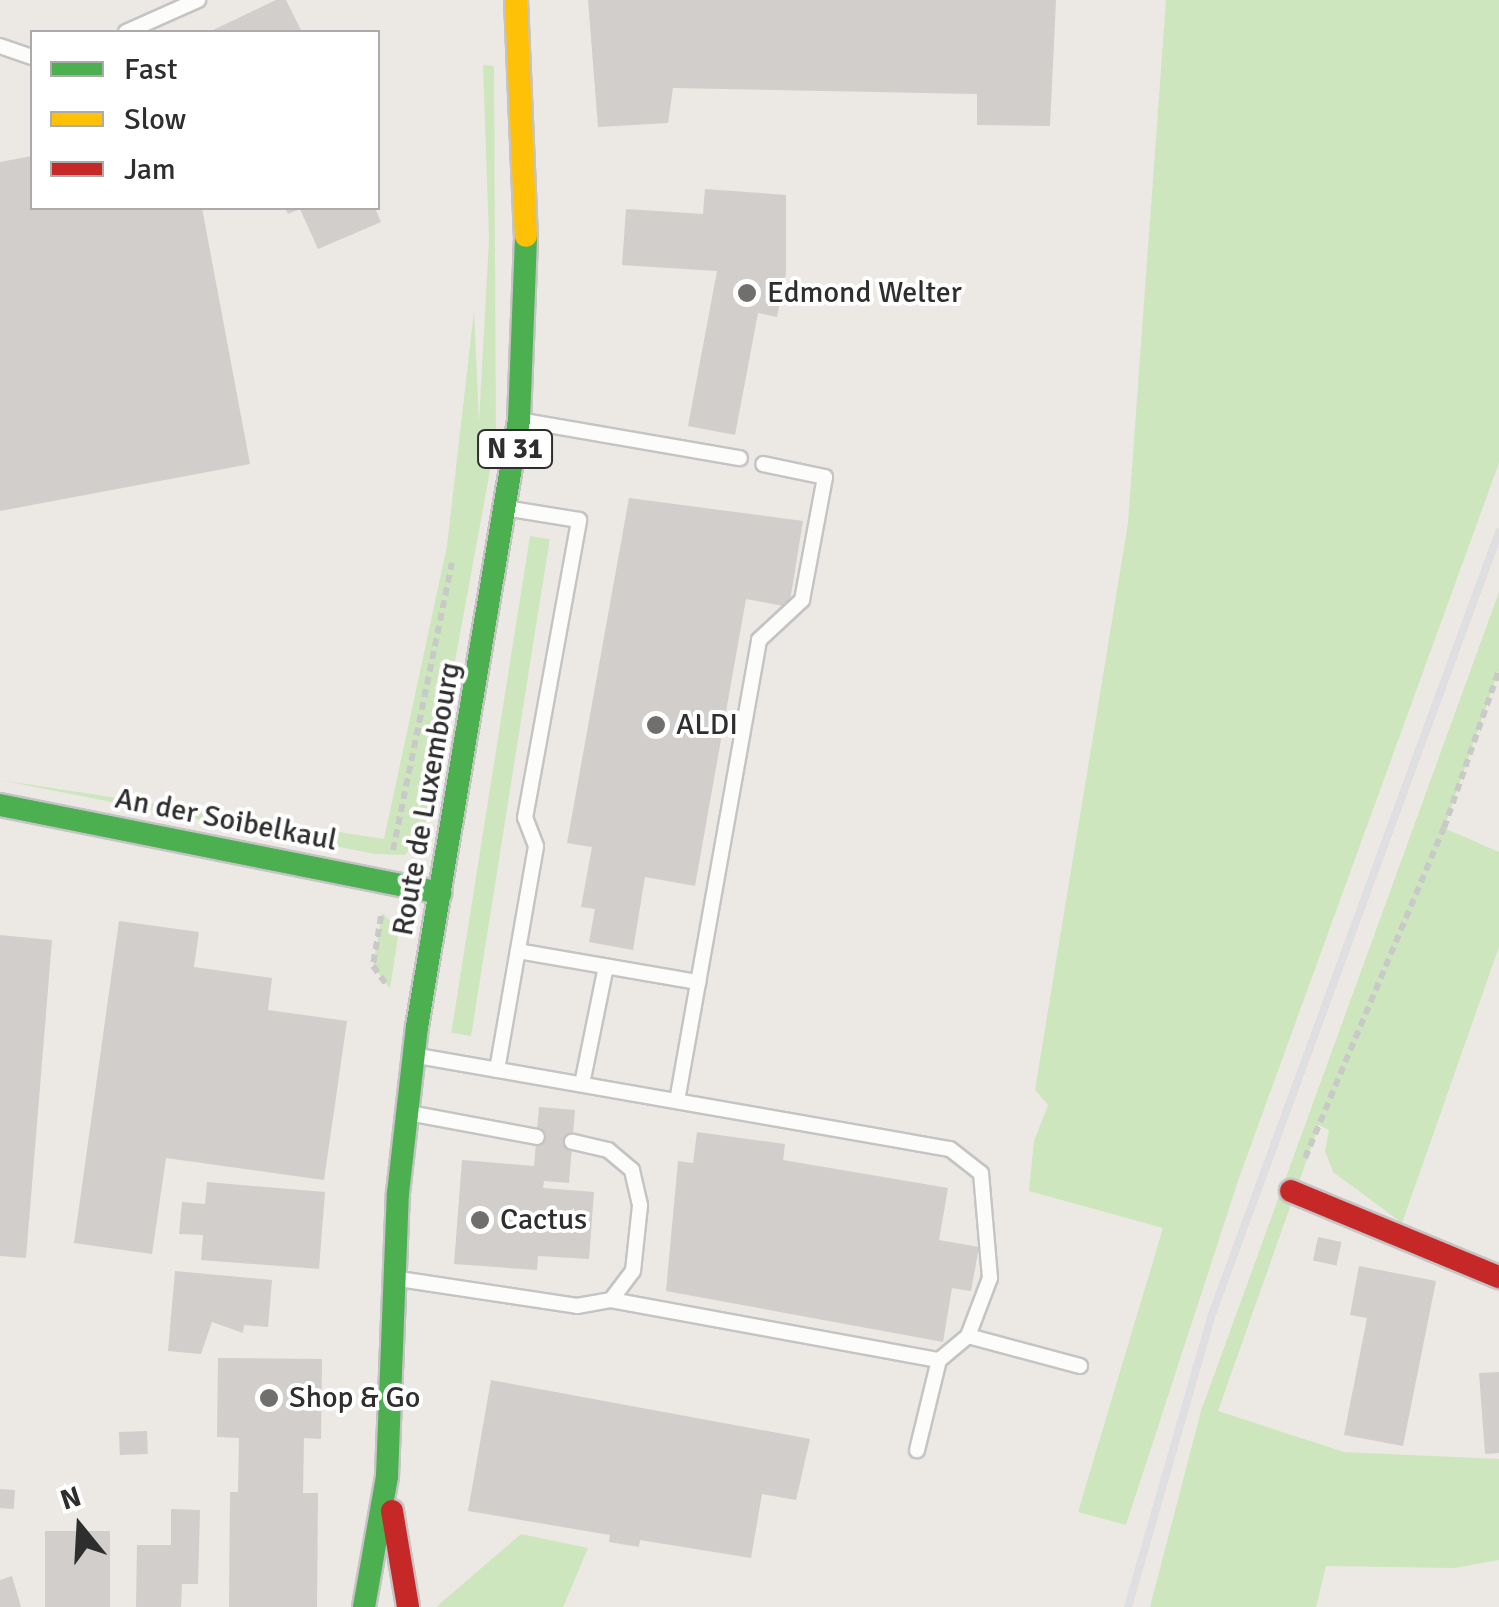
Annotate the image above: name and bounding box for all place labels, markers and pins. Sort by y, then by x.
place label: Edmond Welter [767,275,962,311]
marker: Edmond Welter [736,282,758,304]
place label: ALDI [676,707,738,743]
marker: ALDI [645,714,667,736]
place label: Cactus [500,1202,587,1238]
marker: Cactus [469,1209,491,1231]
place label: Shop & Go [289,1380,420,1416]
marker: Shop & Go [258,1387,280,1409]

